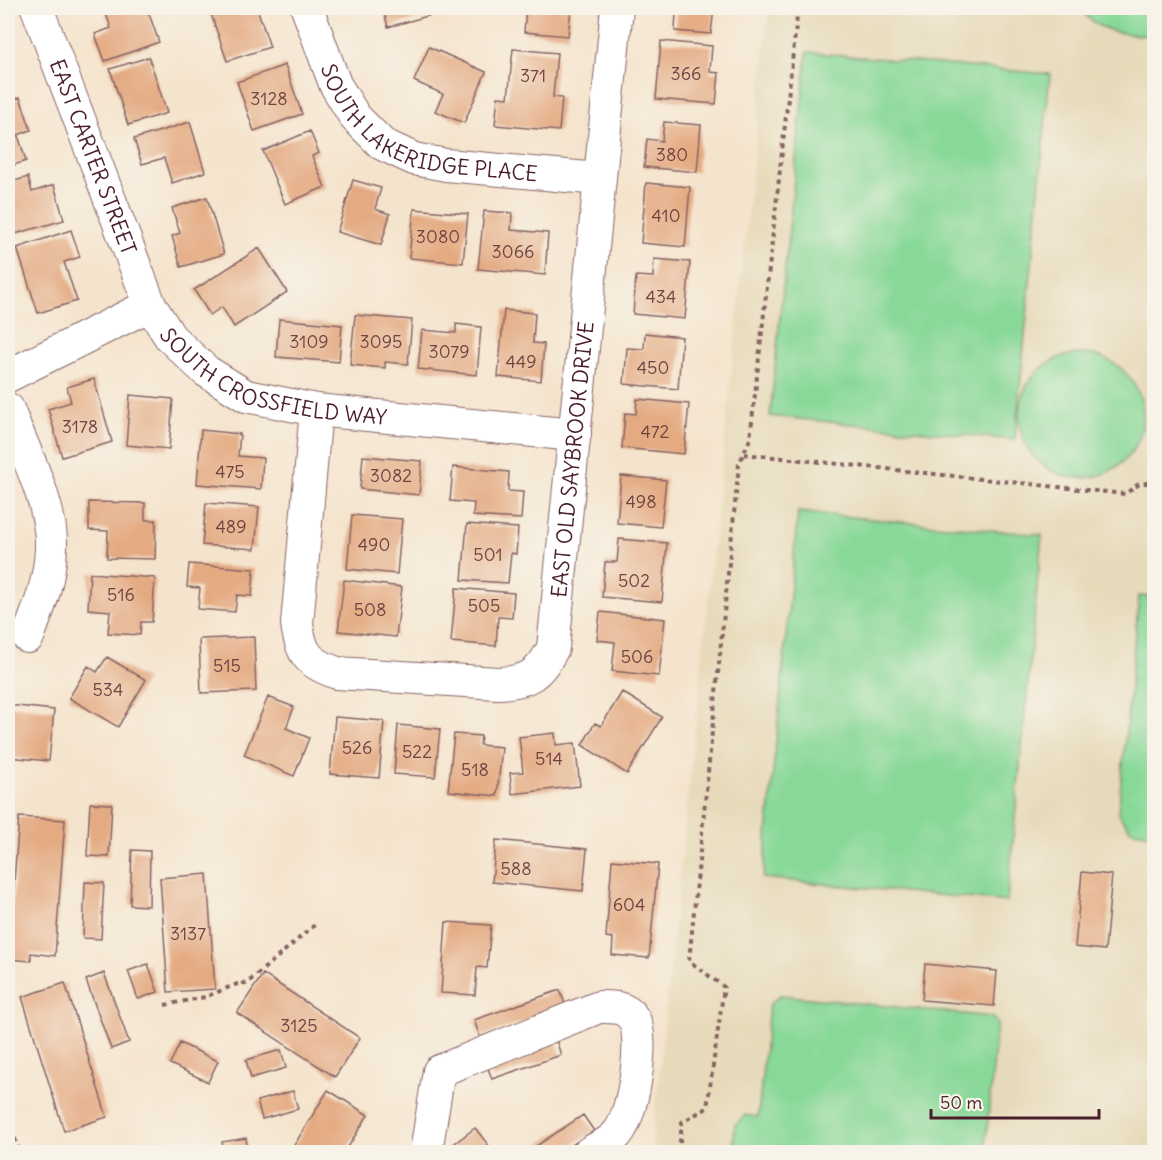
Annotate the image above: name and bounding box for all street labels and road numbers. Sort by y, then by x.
street label: EAST CARTER STREET [44,55,143,258]
street label: SOUTH LAKERIDGE PLACE [315,60,539,187]
street label: EAST OLD SAYBROOK DRIVE [545,320,599,599]
street label: SOUTH CROSSFIELD WAY [154,323,389,430]

